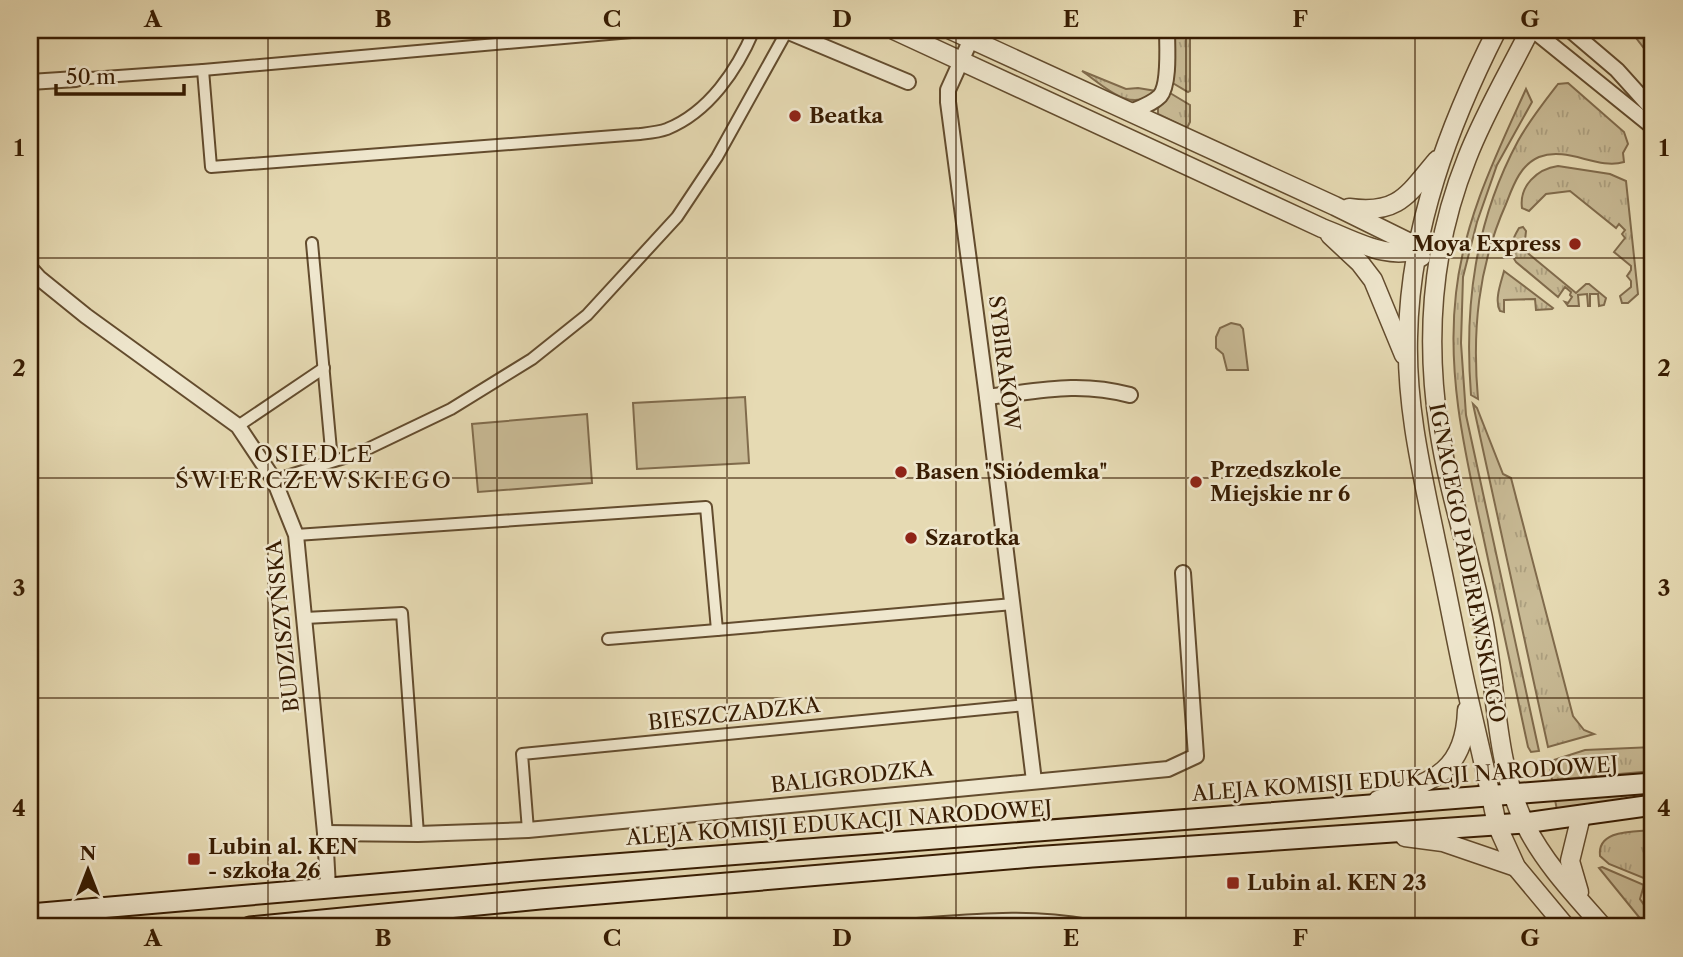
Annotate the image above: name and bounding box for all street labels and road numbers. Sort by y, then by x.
street label: SYBIRAKÓW [984,294,1025,433]
street label: IGNACEGO PADEREWSKIEGO [1424,401,1511,725]
street label: BUDZISZYŃSKA [261,538,304,713]
street label: BIESZCZADZKA [647,692,822,735]
street label: ALEJA KOMISJI EDUKACJI NARODOWEJ [1190,751,1619,806]
street label: BALIGRODZKA [769,755,935,797]
street label: ALEJA KOMISJI EDUKACJI NARODOWEJ [624,795,1053,850]

